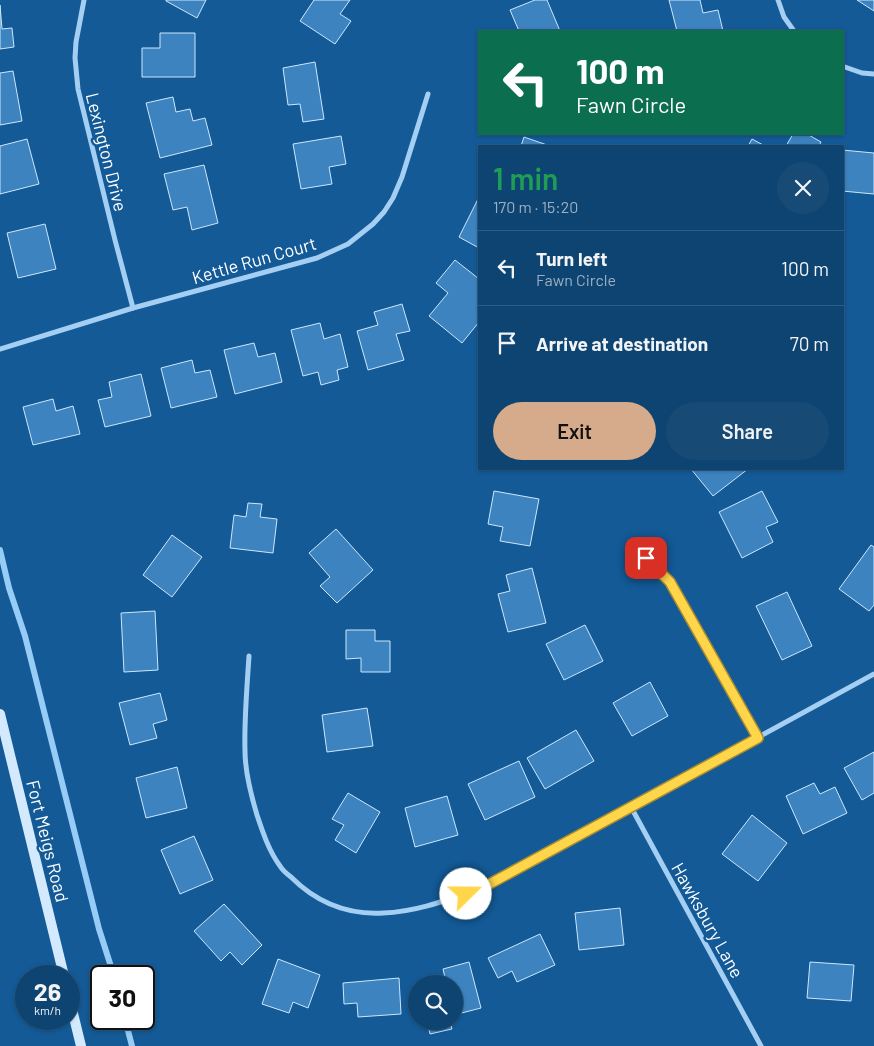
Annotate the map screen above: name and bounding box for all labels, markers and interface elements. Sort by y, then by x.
text: 100 m [576,49,665,91]
icon: left [493,50,558,115]
street label: Lexington Drive [82,90,132,214]
text: Fawn Circle [576,91,686,117]
text: 1 min [493,160,558,196]
button: close [777,162,829,214]
text: 170 m · 15:20 [493,197,578,216]
street label: Kettle Run Court [189,232,319,288]
text: Turn left [536,247,607,270]
icon: left [493,254,521,282]
text: 100 m [781,257,829,280]
text: Fawn Circle [536,270,616,289]
icon: arrive [493,329,521,357]
text: Arrive at destination [536,332,708,355]
text: 70 m [790,332,829,355]
button: Exit [493,402,656,460]
button: Share [666,402,829,460]
pin [625,537,667,579]
icon: arrive [632,544,660,572]
street label: Fort Meigs Road [22,778,74,904]
street label: Hawksbury Lane [667,858,749,982]
position arrow [439,867,491,919]
speed limit sign: 30 [90,965,155,1030]
map controls [408,975,463,1030]
button: search [408,975,463,1030]
text: 26 [34,976,61,1006]
text: km/h [34,1003,61,1017]

